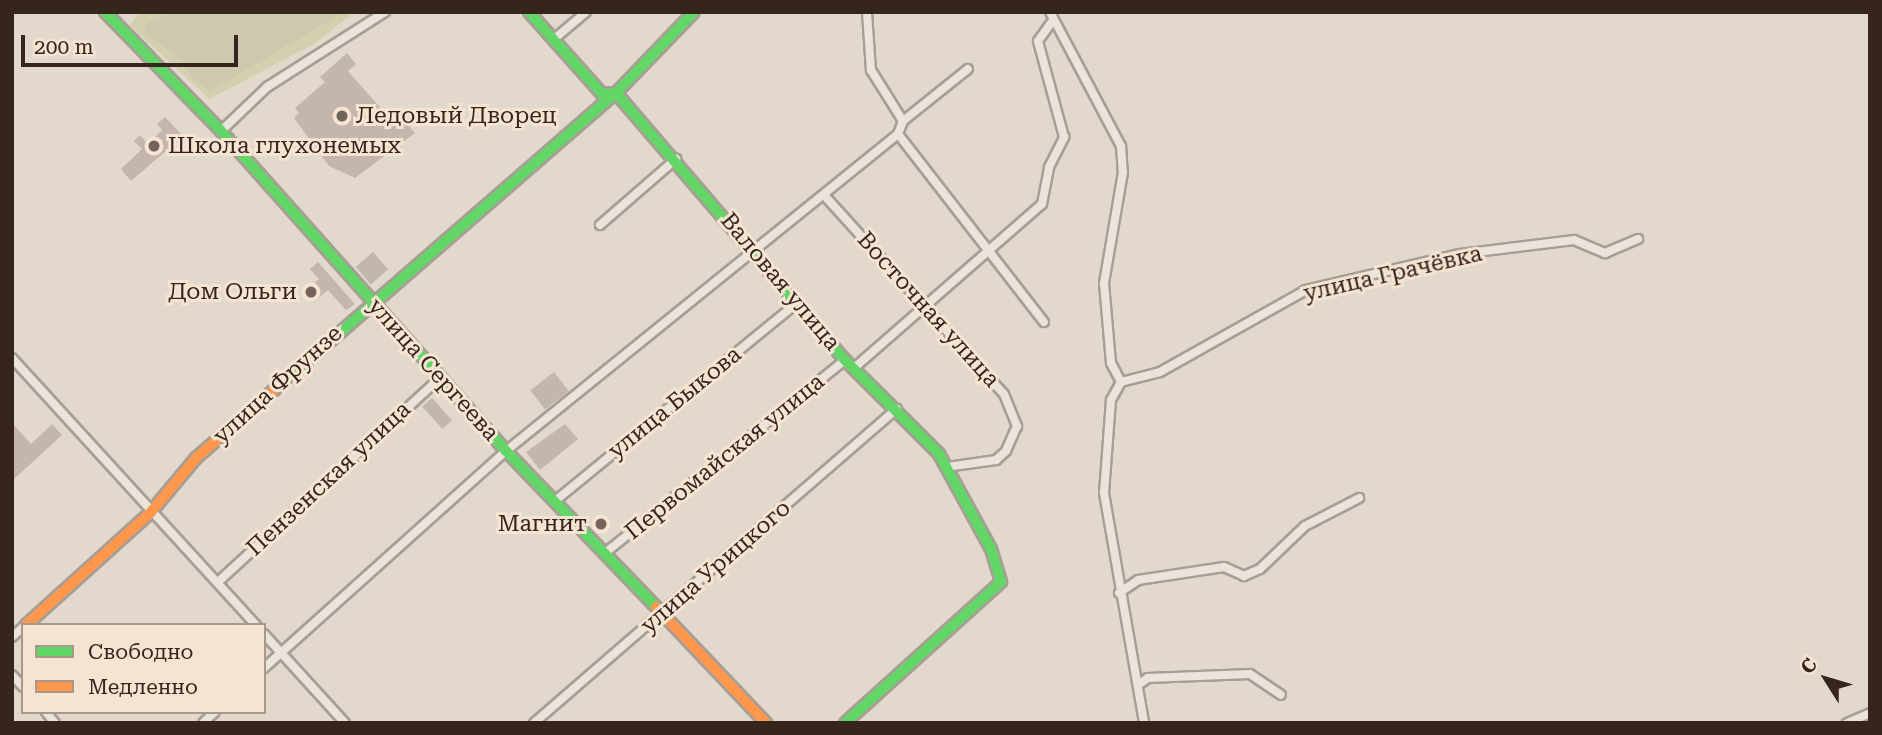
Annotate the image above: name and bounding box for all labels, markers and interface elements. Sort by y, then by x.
scale bar [24,21,242,65]
text: 200 m [34,35,94,59]
place label: Ледовый Дворец [356,102,557,130]
marker: Ледовый Дворец [334,108,350,124]
place label: Школа глухонемых [168,132,401,160]
marker: Школа глухонемых [146,138,162,154]
street label: Валовая улица [714,207,846,357]
street label: Восточная улица [851,227,1005,393]
street label: улица Грачёвка [1301,240,1485,308]
place label: Дом Ольги [168,278,297,306]
marker: Дом Ольги [303,284,319,300]
street label: улица Сергеева [362,293,504,447]
street label: улица Фрунзе [208,320,348,450]
street label: улица Быкова [603,341,747,465]
street label: Первомайская улица [620,368,830,546]
street label: Пензенская улица [241,396,417,562]
street label: улица Урицкого [635,494,797,640]
place label: Магнит [498,510,587,538]
marker: Магнит [593,516,609,532]
legend [21,623,266,714]
text: Свободно [88,640,194,664]
north arrow [1791,644,1861,714]
text: С [1796,654,1822,678]
text: Медленно [88,675,198,699]

